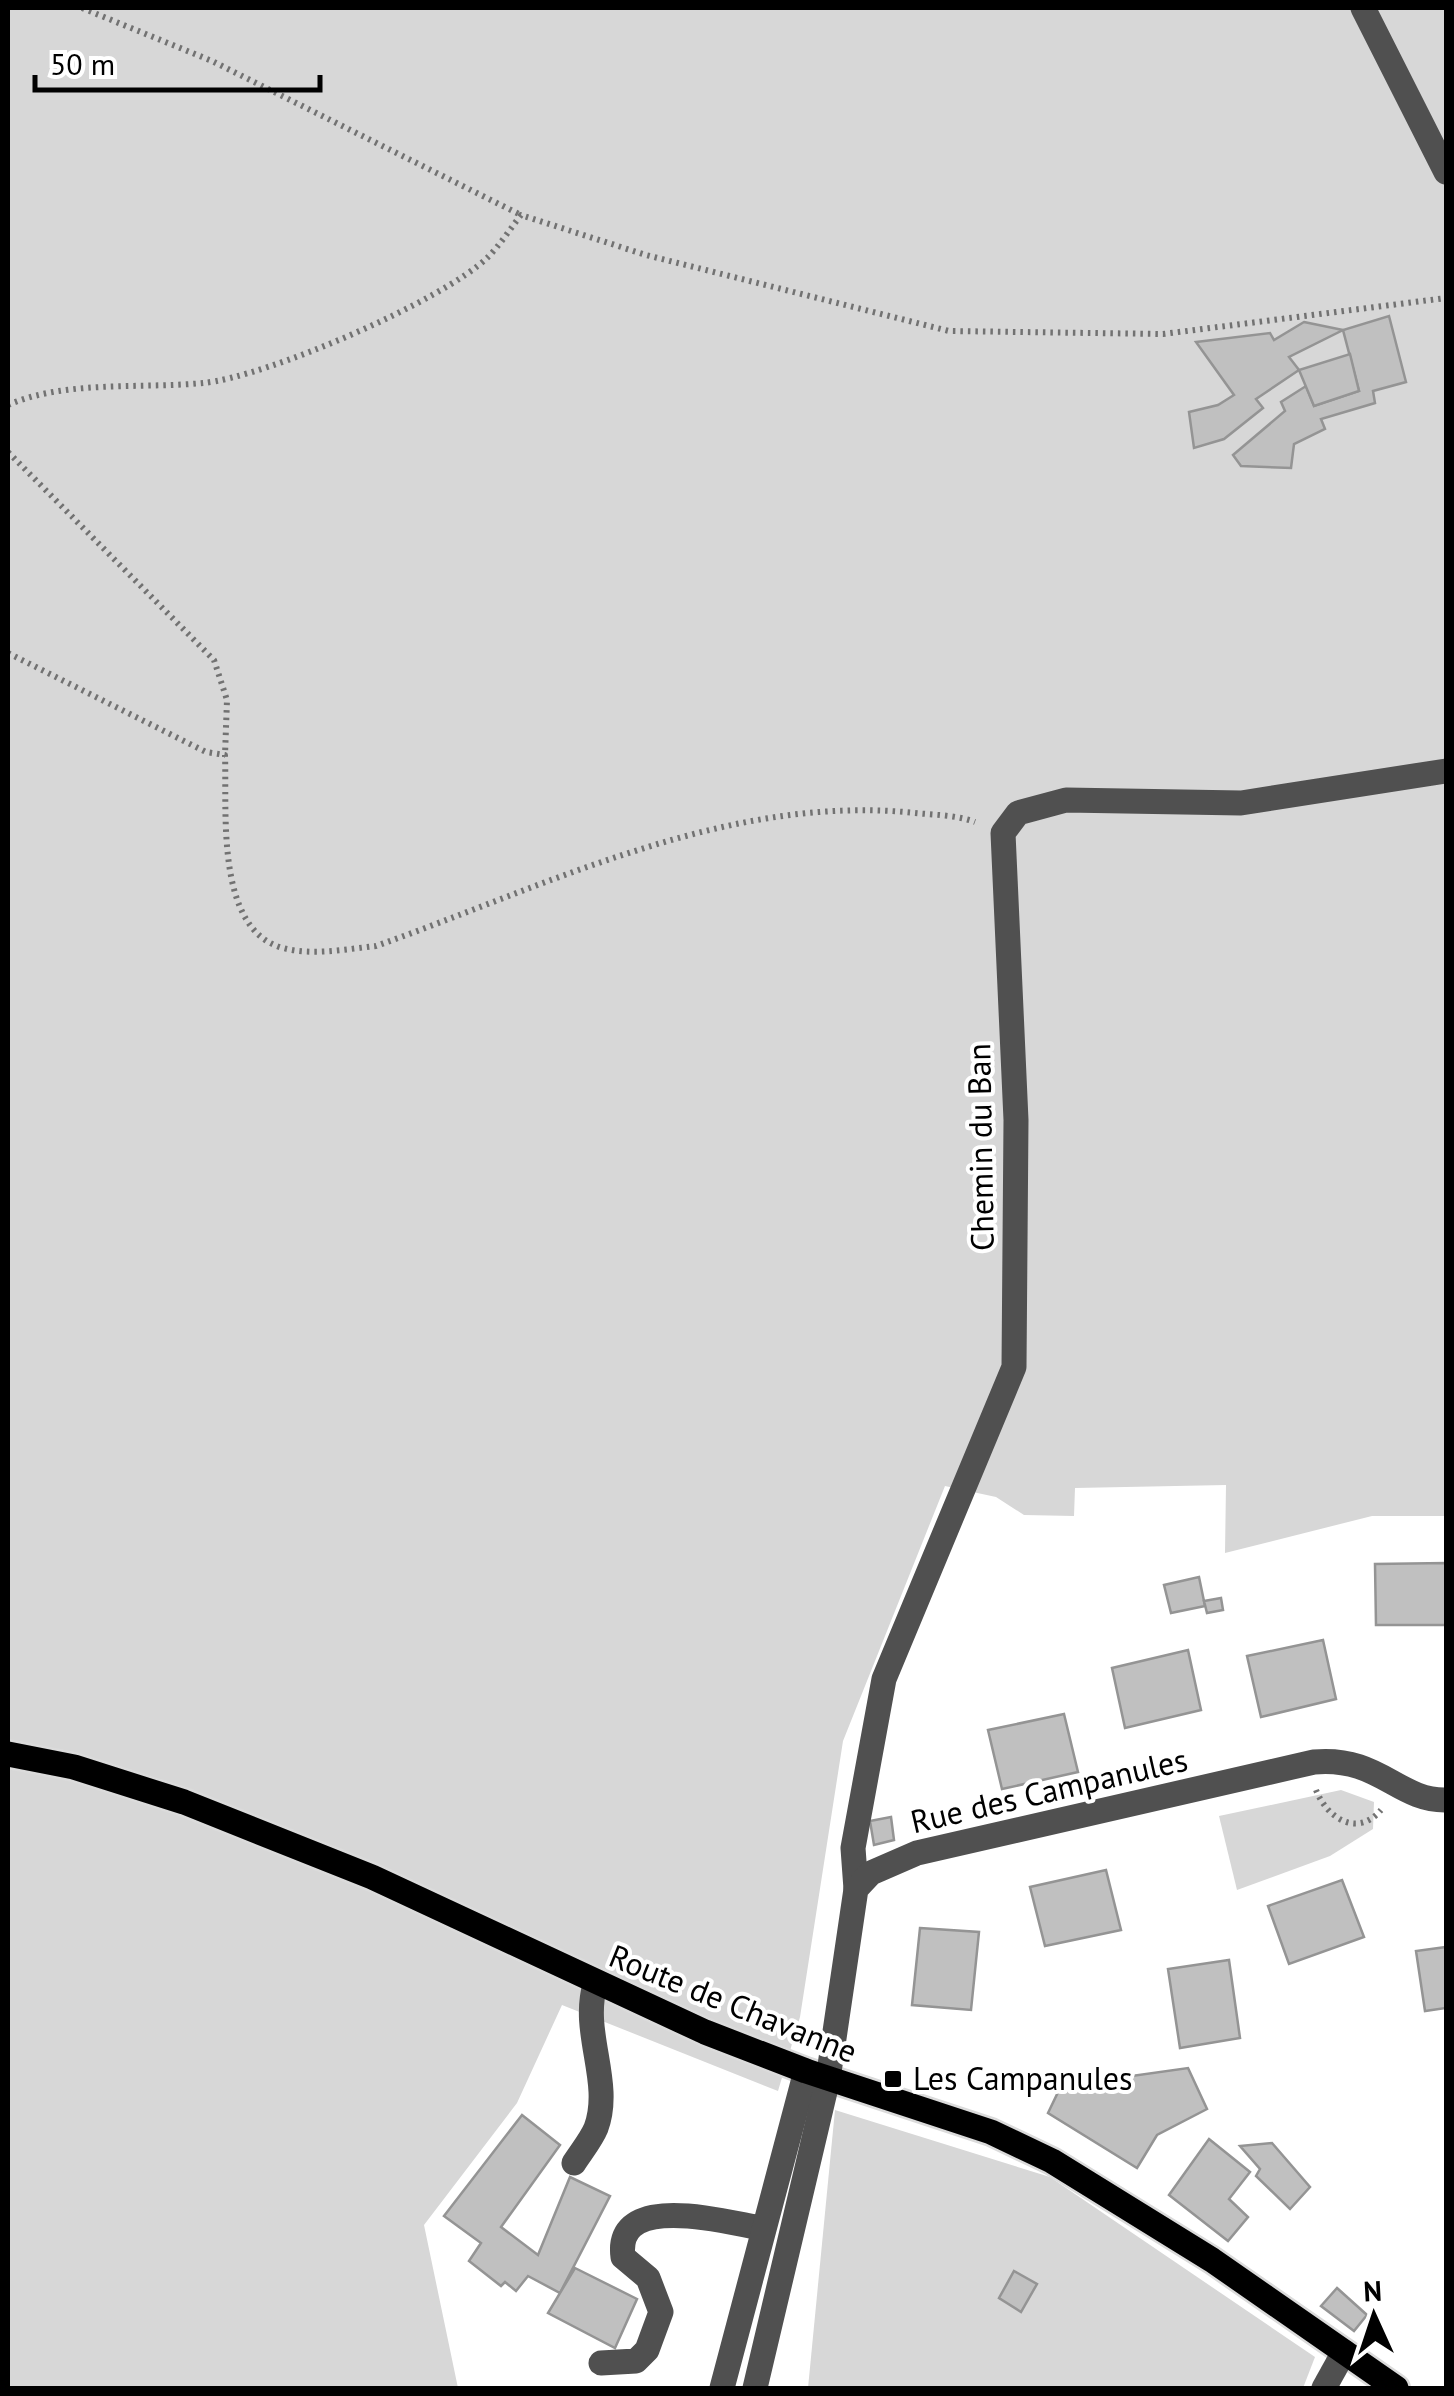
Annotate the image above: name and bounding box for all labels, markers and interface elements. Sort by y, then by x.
scale bar [35,30,320,92]
text: 50 m [50,44,115,83]
street label: Chemin du Ban [957,1043,1003,1251]
street label: Rue des Campanules [906,1738,1191,1842]
street label: Route de Chavanne [603,1934,863,2072]
place label: Les Campanules [913,2057,1133,2099]
marker: Les Campanules [882,2068,904,2090]
north arrow [1324,2266,1424,2366]
text: N [1363,2272,1383,2309]

